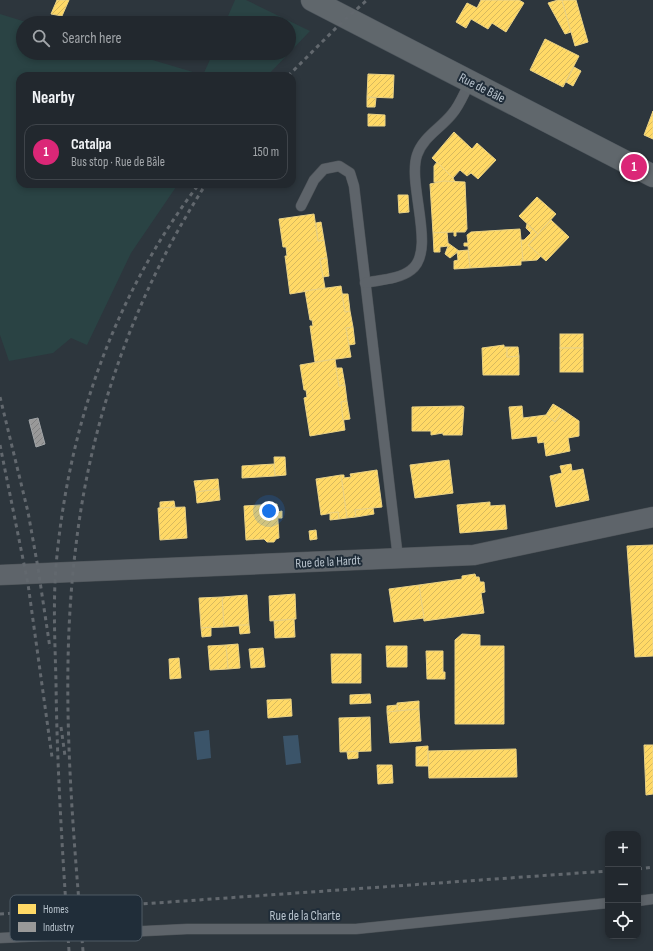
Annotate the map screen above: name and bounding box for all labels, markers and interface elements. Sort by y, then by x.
search box [16,16,296,60]
icon: search [30,27,52,49]
text: Search here [62,29,122,48]
street label: Rue de Bâle [456,70,508,106]
text: Nearby [32,88,75,108]
text: Catalpa [71,135,111,154]
text: 1 [43,144,49,160]
text: 150 m [253,144,279,160]
pin: 1 [621,152,647,182]
text: Bus stop · Rue de Bâle [71,154,165,170]
your location [259,501,279,521]
street label: Rue de la Hardt [295,552,361,572]
map controls [605,831,641,939]
button: + [605,831,641,867]
button: − [605,867,641,903]
legend [10,895,142,941]
text: Homes [43,903,69,916]
button: locate [605,903,641,939]
street label: Rue de la Charte [270,908,340,924]
text: Industry [43,921,75,934]

